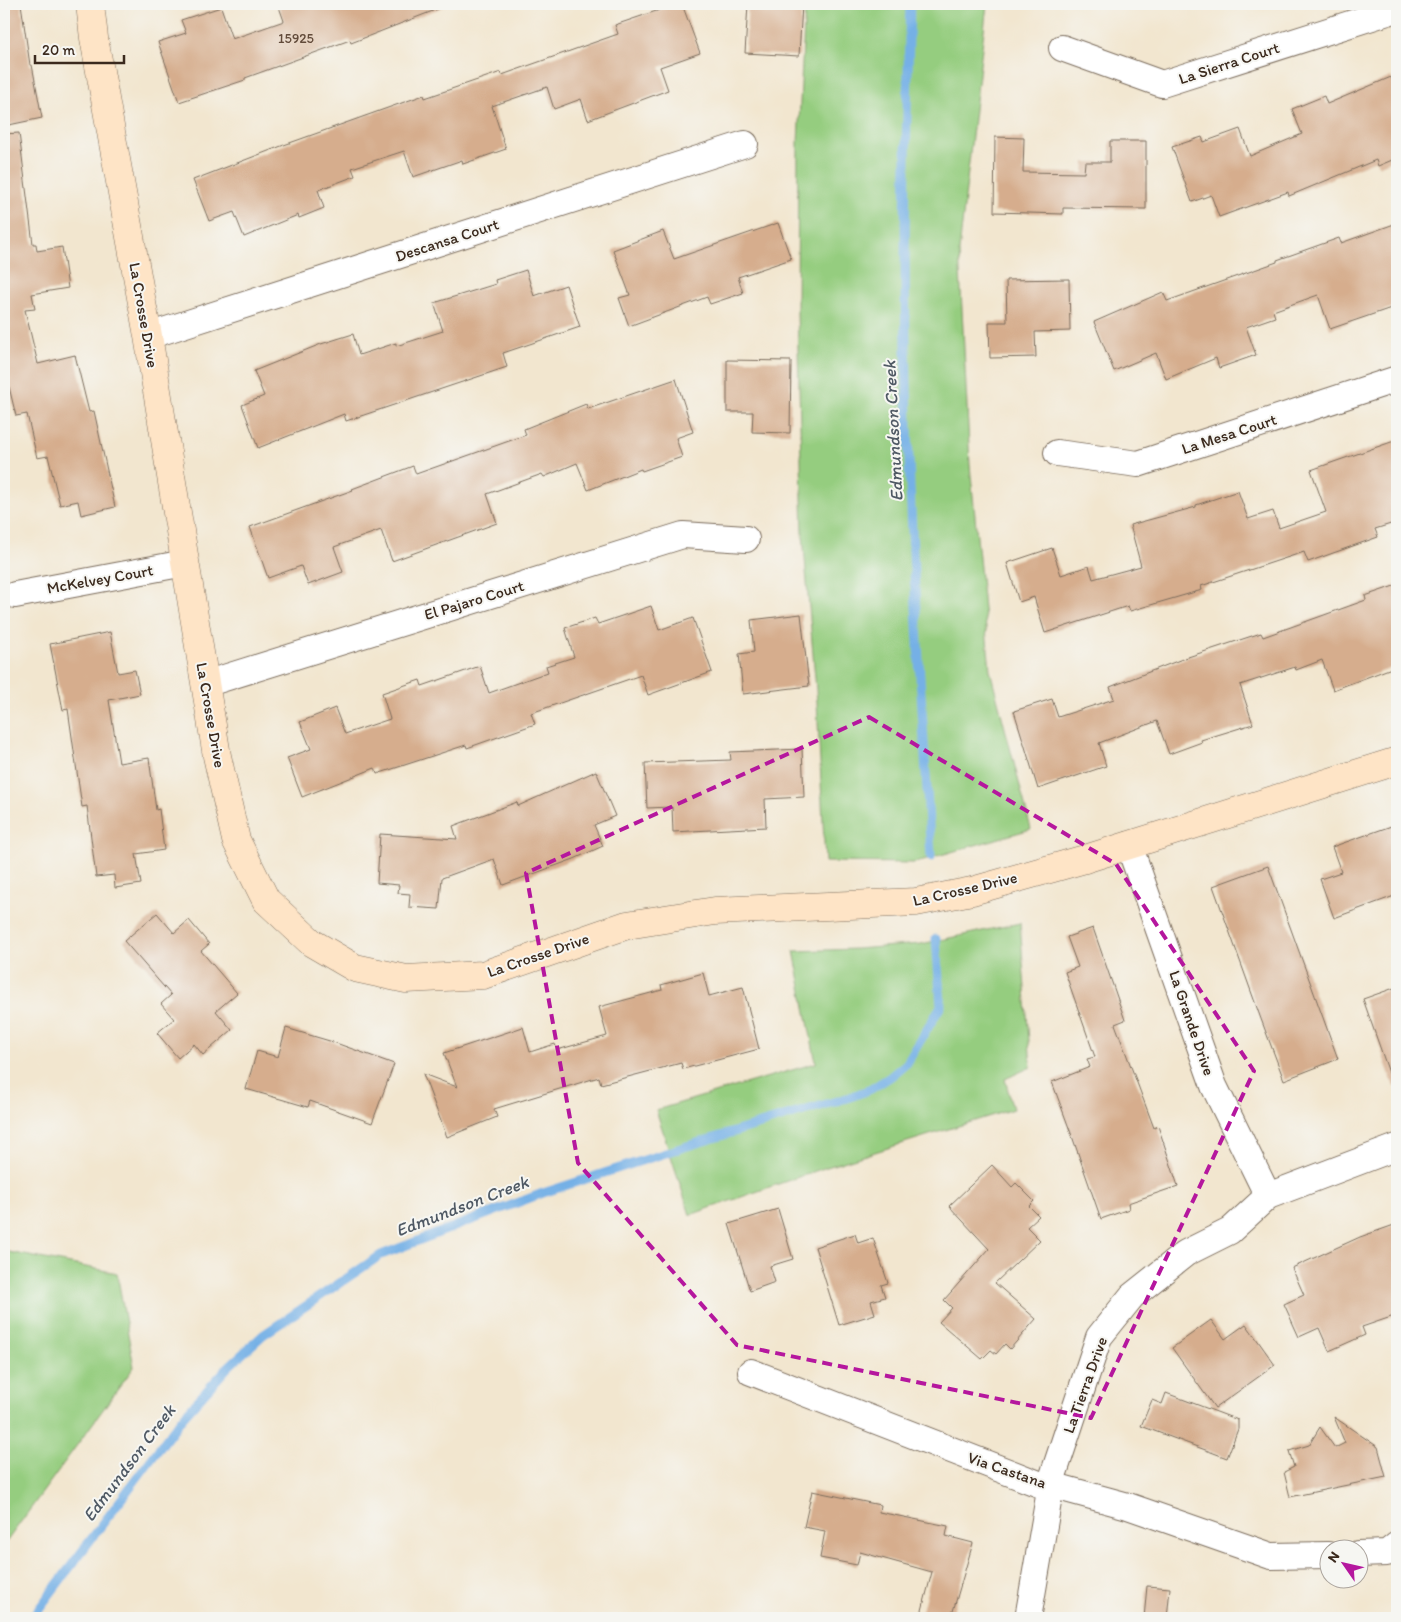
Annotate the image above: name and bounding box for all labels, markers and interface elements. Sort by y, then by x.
house number: 15925 [278,30,314,47]
scale bar [35,32,124,64]
street label: La Sierra Court [1176,38,1282,88]
text: 20 m [42,41,76,59]
street label: Descansa Court [393,214,501,266]
street label: La Crosse Drive [125,261,163,369]
water label: Edmundson Creek [878,358,908,502]
street label: La Mesa Court [1179,410,1279,458]
street label: McKelvey Court [45,560,155,598]
street label: El Pajaro Court [422,576,526,624]
street label: La Crosse Drive [192,661,230,769]
street label: La Crosse Drive [911,868,1019,910]
street label: La Crosse Drive [485,929,591,981]
street label: La Grande Drive [1165,968,1219,1078]
water label: Edmundson Creek [392,1170,533,1242]
street label: La Tierra Drive [1059,1334,1111,1436]
water label: Edmundson Creek [78,1399,181,1526]
street label: Via Castana [965,1448,1049,1492]
north arrow [1318,1540,1368,1590]
text: N [1324,1548,1343,1566]

